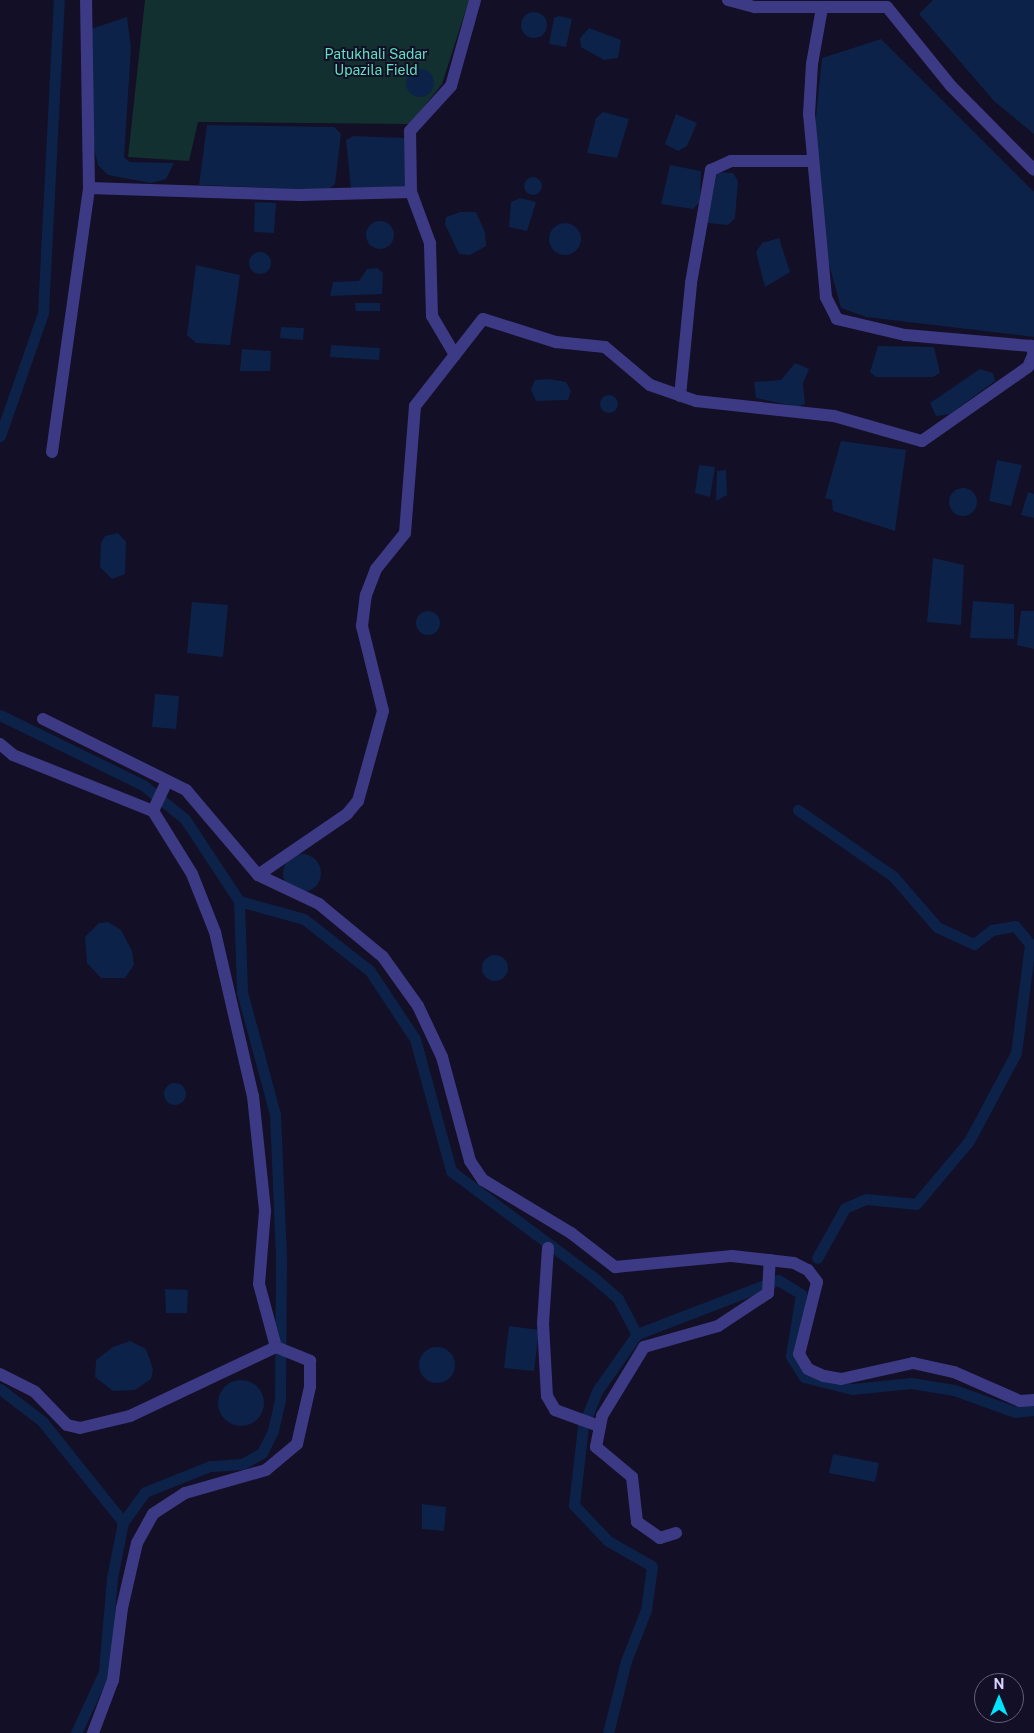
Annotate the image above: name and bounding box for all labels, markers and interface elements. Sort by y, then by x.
park label: Patukhali Sadar Upazila Field [324,46,428,78]
north arrow [974,1673,1024,1723]
text: N [994,1676,1004,1692]

